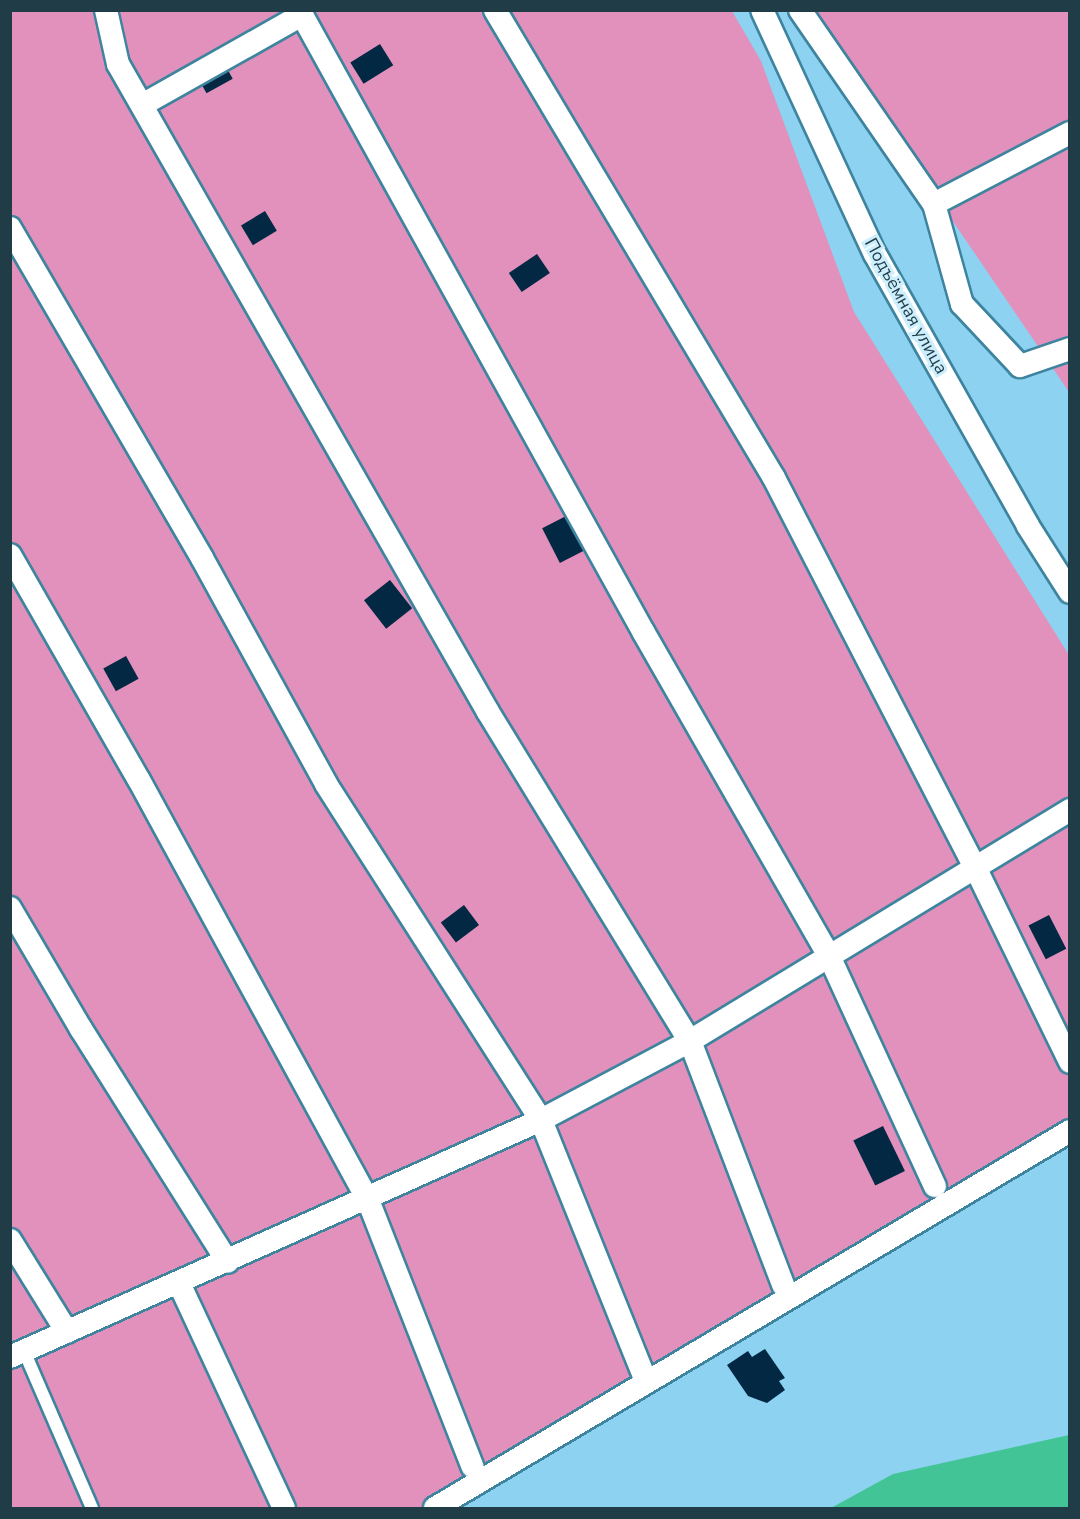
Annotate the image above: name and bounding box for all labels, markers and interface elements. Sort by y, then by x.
street label: Подъёмная улица [860,234,952,378]

